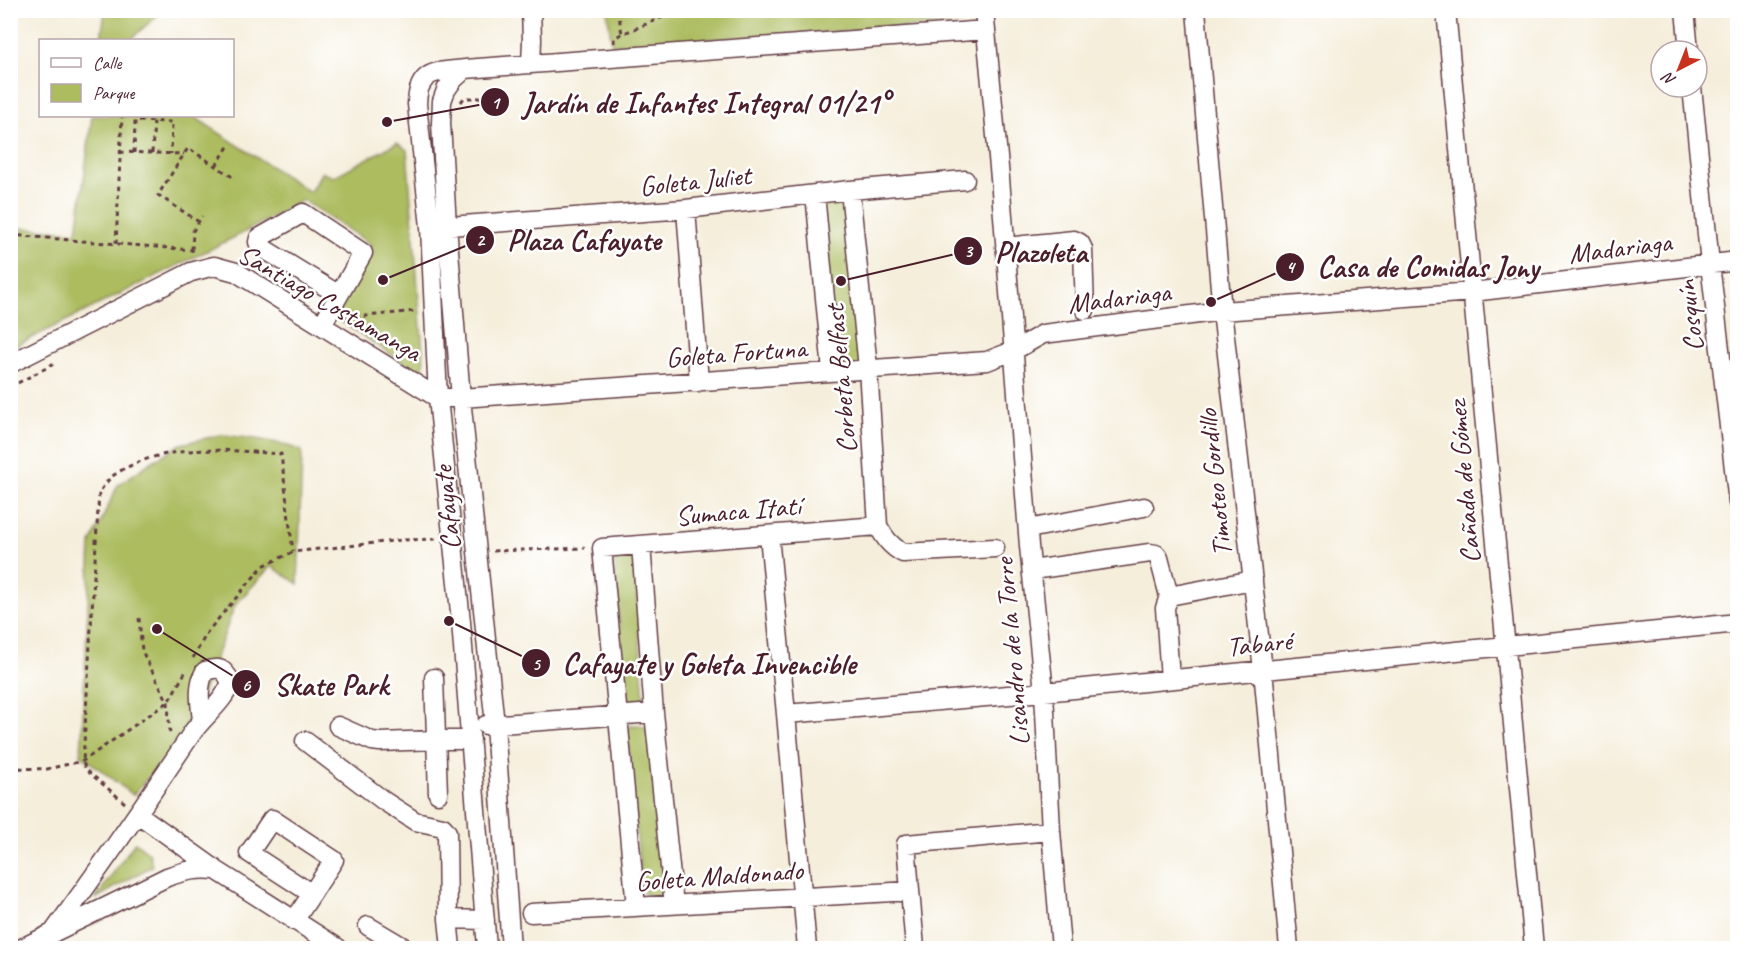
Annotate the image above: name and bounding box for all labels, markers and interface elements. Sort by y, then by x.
legend [39,39,234,117]
north arrow [1649,39,1709,99]
text: Calle [93,52,122,74]
text: N [1657,67,1680,90]
callout: Jardín de Infantes Integral 01/21° [480,78,900,126]
text: Parque [93,82,135,104]
text: Jardín de Infantes Integral 01/21° [520,84,894,122]
text: 1 [491,92,501,114]
street label: Goleta Juliet [638,157,755,204]
callout: Plaza Cafayate [465,216,673,264]
text: Plaza Cafayate [507,221,663,259]
street label: Madariaga [1567,224,1675,271]
callout: Plazoleta [953,227,1099,275]
text: 2 [476,229,486,251]
text: Plazoleta [995,233,1090,271]
street label: Santiago Costamanga [232,236,429,370]
text: 3 [964,240,974,262]
callout: Casa de Comidas Jony [1275,243,1551,291]
text: Casa de Comidas Jony [1317,248,1542,286]
text: 4 [1286,256,1296,278]
street label: Madariaga [1066,274,1174,321]
street label: Cosquín [1668,277,1711,354]
street label: Corbeta Belfast [816,301,864,455]
street label: Goleta Fortuna [665,330,810,375]
street label: Cañada de Gómez [1439,397,1488,565]
street label: Timoteo Gordillo [1189,406,1240,558]
street label: Cafayate [424,462,468,552]
street label: Sumaca Itatí [674,487,808,533]
street label: Lisandro de la Torre [986,555,1037,747]
street label: Tabaré [1225,622,1297,664]
callout: Cafayate y Goleta Invencible [521,639,867,687]
text: Cafayate y Goleta Invencible [562,645,858,684]
text: 5 [532,653,542,675]
callout: Skate Park [231,660,400,708]
text: Skate Park [274,666,391,704]
text: 6 [242,674,252,696]
street label: Goleta Maldonado [634,852,806,899]

